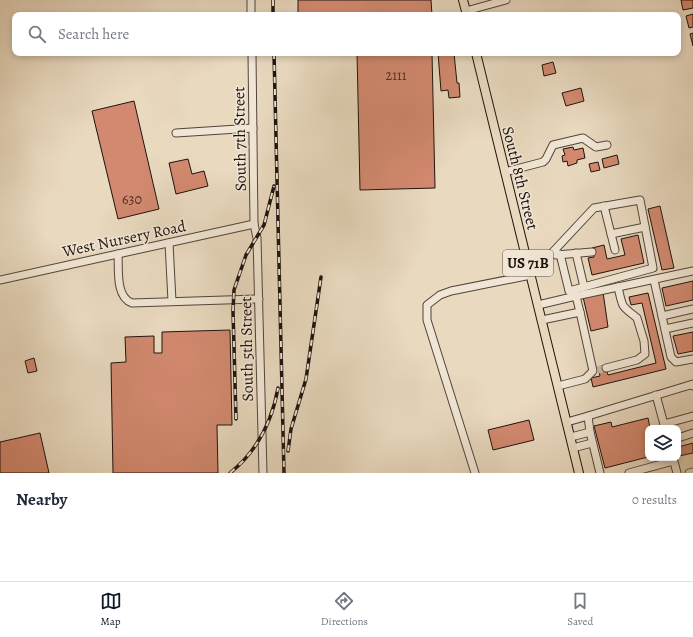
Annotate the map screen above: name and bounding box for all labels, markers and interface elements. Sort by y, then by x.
search box [12,12,681,56]
icon: search [26,23,48,45]
text: Search here [58,24,129,44]
house number: 2111 [385,66,407,85]
street label: South 7th Street [228,86,252,192]
street label: South 8th Street [497,124,544,232]
house number: 630 [122,190,142,209]
street label: West Nursery Road [59,215,188,263]
road number: US 71B [503,250,553,276]
street label: South 5th Street [235,296,259,402]
map controls [645,425,681,461]
button: layers [645,425,681,461]
text: Nearby [16,488,67,511]
text: 0 results [632,491,677,508]
tab: Map [100,590,122,629]
tab: Directions [321,590,368,629]
tab: Saved [567,590,593,629]

